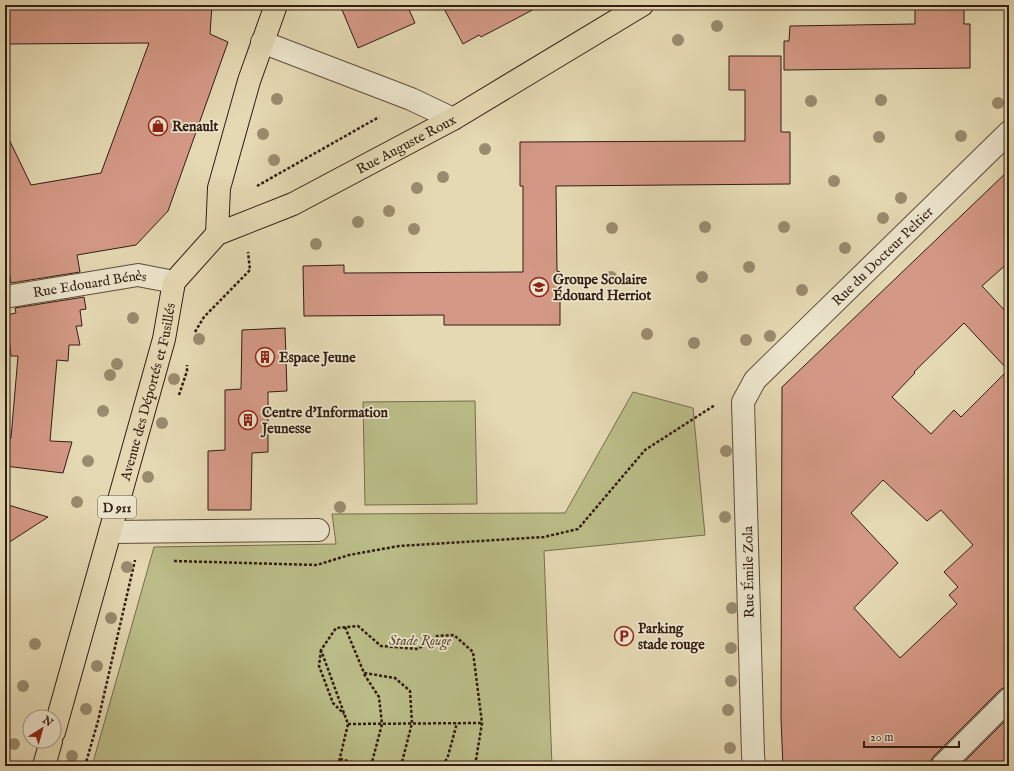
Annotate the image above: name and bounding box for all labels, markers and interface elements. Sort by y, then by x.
street label: Rue Auguste Roux [353,111,460,179]
shop icon: Renault [147,115,169,137]
place label: Renault [172,118,219,136]
street label: Rue du Docteur Peltier [828,203,937,310]
street label: Rue Edouard Bénès [32,267,148,302]
place label: Groupe Scolaire Édouard Herriot [553,271,651,305]
school or university icon: Groupe Scolaire Édouard Herriot [528,276,550,298]
street label: Avenue des Déportés et Fusillés [117,302,180,484]
building icon: Espace Jeune [254,346,276,368]
place label: Espace Jeune [279,349,356,367]
place label: Centre d'Information Jeunesse [260,404,389,438]
building icon: Centre d'Information Jeunesse [237,409,259,431]
road number: D 911 [98,496,136,518]
street label: Rue Émile Zola [738,525,759,618]
place label: Parking stade rouge [638,620,705,654]
parking icon: Parking stade rouge [613,625,635,647]
park label: Stade Rouge [389,632,452,651]
north arrow [22,709,62,749]
text: N [39,713,56,731]
scale bar [864,723,959,749]
text: 20 m [870,730,893,745]

